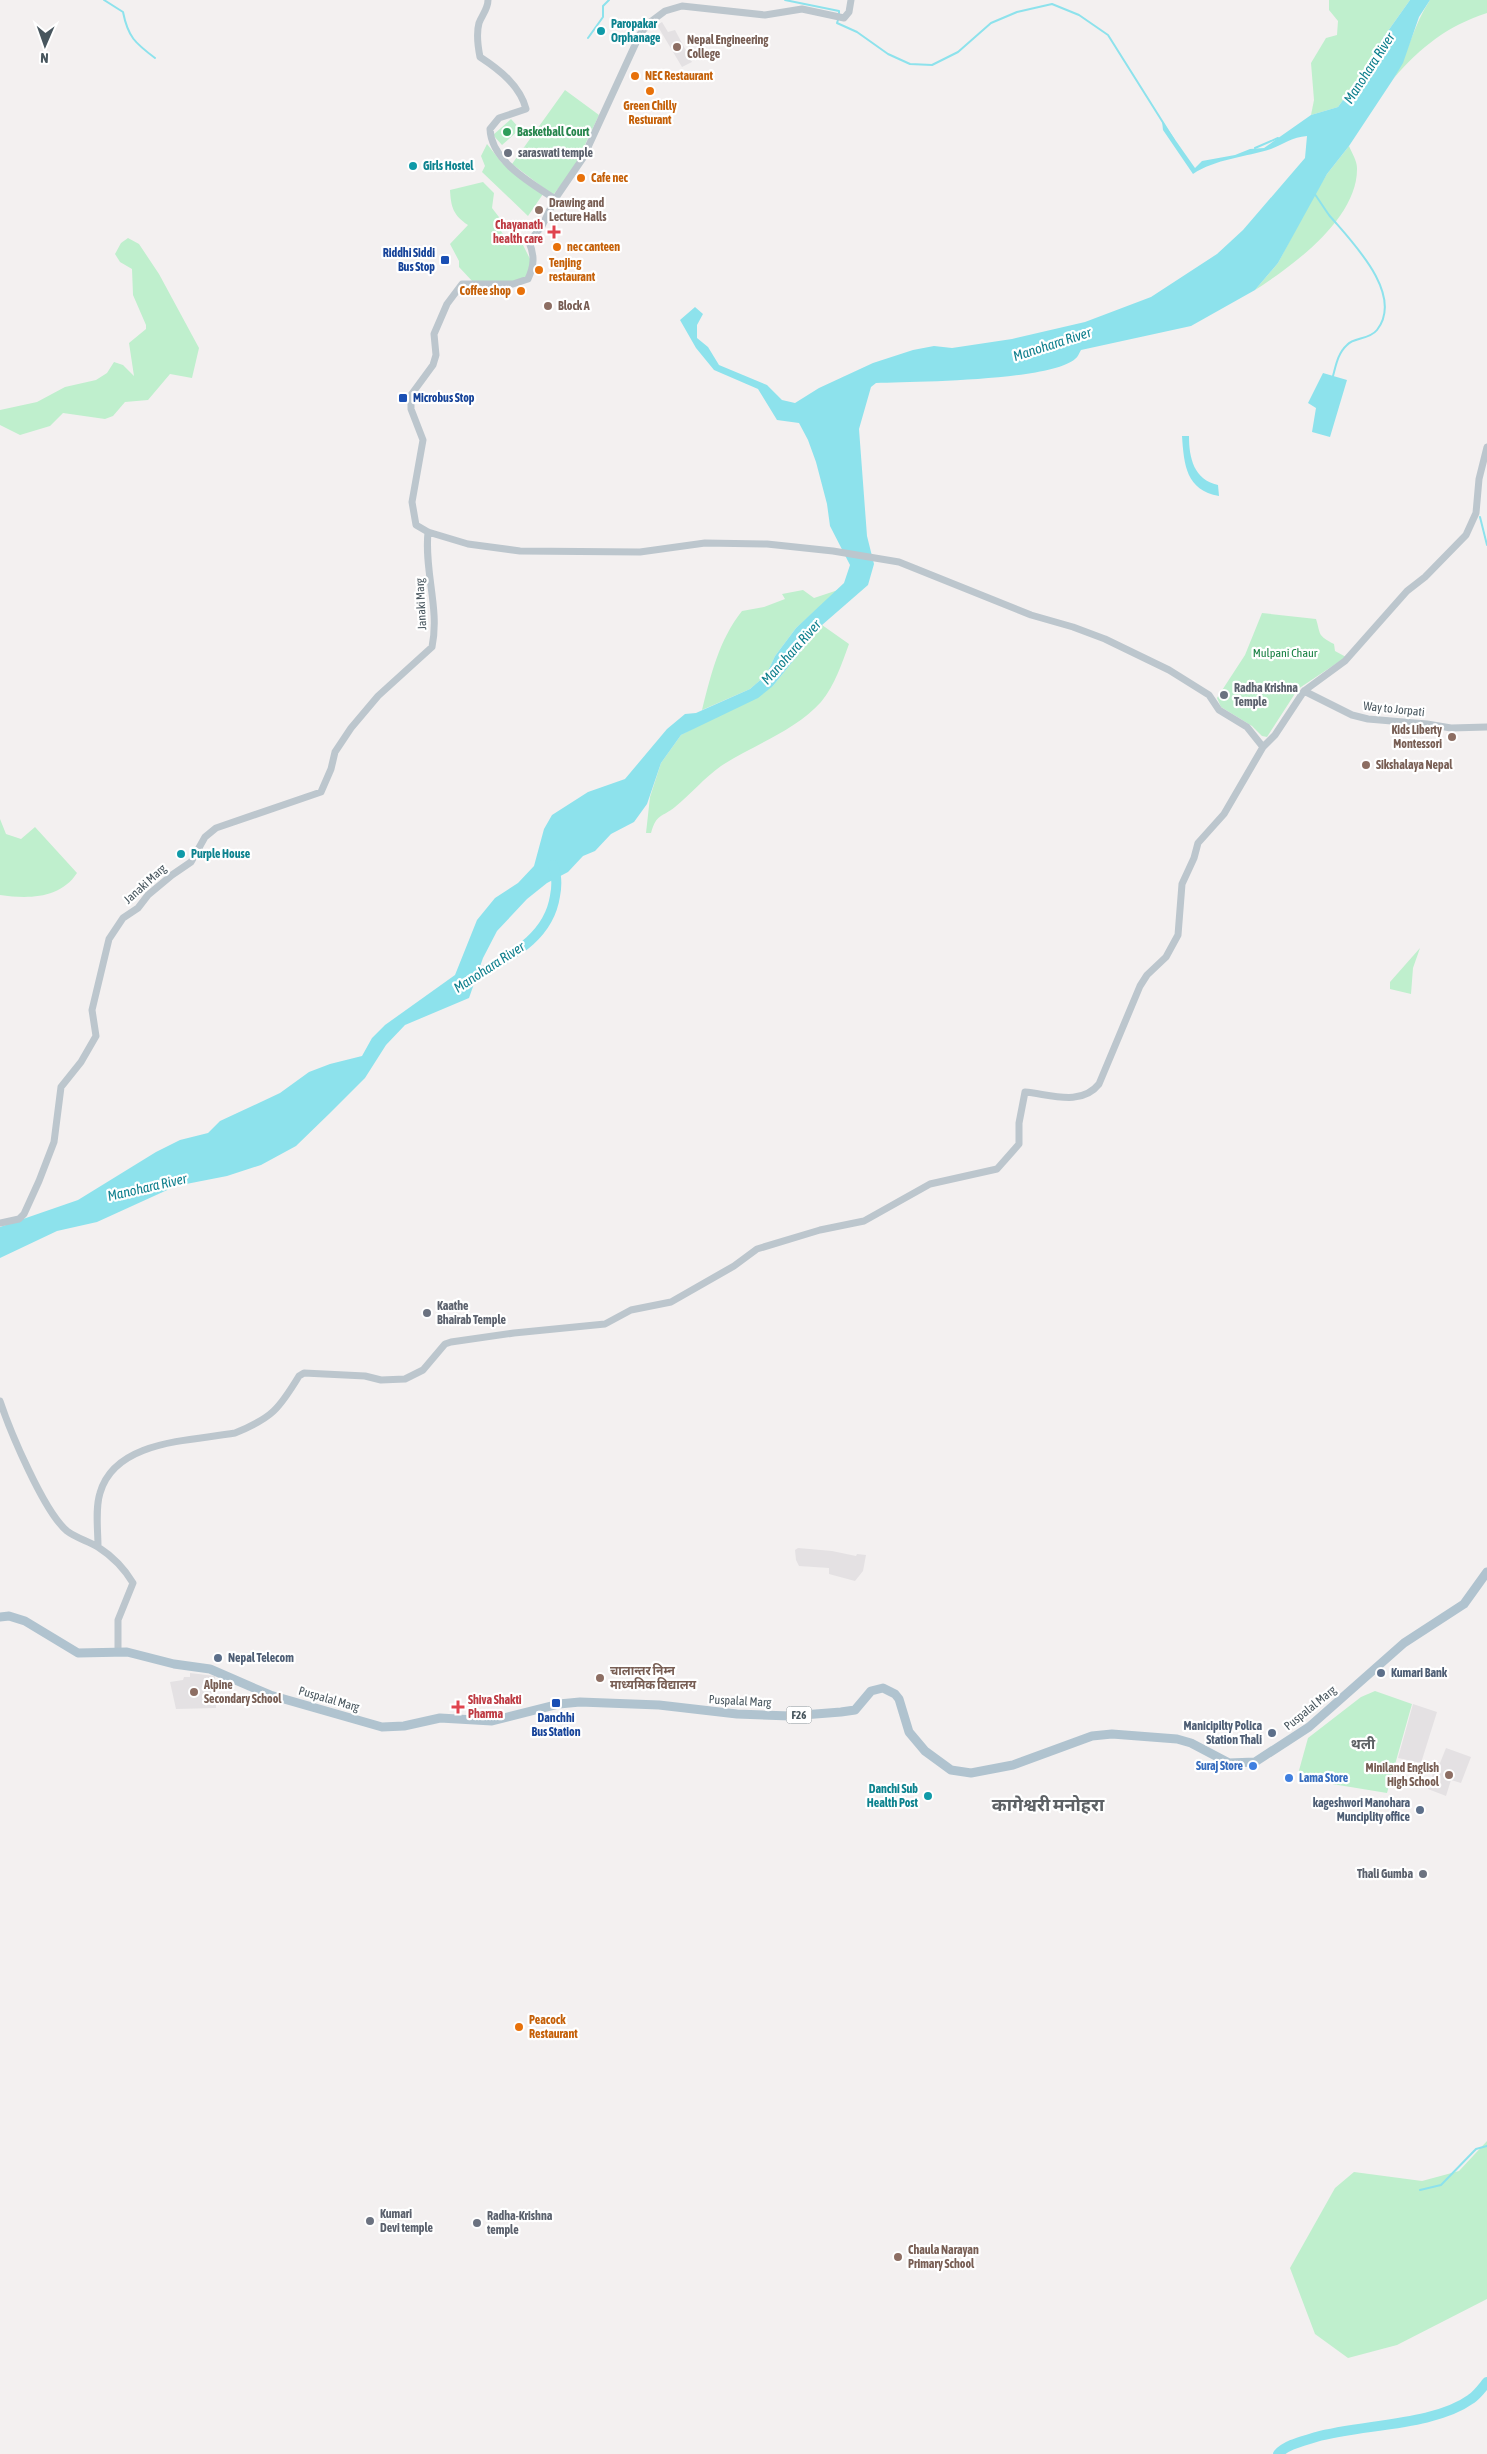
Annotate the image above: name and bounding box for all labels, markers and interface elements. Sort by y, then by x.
place label: Paropakar Orphanage [611,17,661,45]
north arrow [20,20,70,70]
marker: Paropakar Orphanage [595,25,607,37]
water label: Manohara River [1340,29,1398,106]
place label: Nepal Engineering College [687,33,769,61]
marker: Nepal Engineering College [671,41,683,53]
text: N [40,50,49,66]
place label: NEC Restaurant [645,69,713,83]
marker: NEC Restaurant [629,70,641,82]
marker: Green Chilly Resturant [644,85,656,97]
place label: Green Chilly Resturant [623,99,677,127]
place label: Basketball Court [517,125,590,139]
marker: Basketball Court [501,126,513,138]
place label: saraswati temple [518,146,594,160]
marker: saraswati temple [502,147,514,159]
place label: Girls Hostel [423,159,474,173]
marker: Girls Hostel [407,160,419,172]
place label: Cafe nec [591,171,629,185]
marker: Cafe nec [575,172,587,184]
place label: Drawing and Lecture Halls [549,196,607,224]
marker: Drawing and Lecture Halls [533,204,545,216]
place label: Chayanath health care [493,218,544,246]
marker: Chayanath health care [547,225,561,239]
place label: nec canteen [567,240,620,254]
marker: nec canteen [551,241,563,253]
place label: Riddhi Siddi Bus Stop [383,246,435,274]
marker: Riddhi Siddi Bus Stop [439,254,451,266]
place label: Tenjing restaurant [549,256,596,284]
marker: Tenjing restaurant [533,264,545,276]
place label: Coffee shop [460,284,511,298]
marker: Coffee shop [515,285,527,297]
place label: Block A [558,299,590,313]
marker: Block A [542,300,554,312]
water label: Manohara River [1011,324,1094,364]
place label: Microbus Stop [413,391,475,405]
marker: Microbus Stop [397,392,409,404]
street label: Janaki Marg [413,577,429,630]
water label: Manohara River [758,616,825,687]
park label: Mulpani Chaur [1253,646,1318,660]
place label: Radha Krishna Temple [1234,681,1298,709]
marker: Radha Krishna Temple [1218,689,1230,701]
street label: Way to Jorpati [1363,699,1425,719]
place label: Kids Liberty Montessori [1391,723,1442,751]
marker: Kids Liberty Montessori [1446,731,1458,743]
place label: Sikshalaya Nepal [1376,758,1453,772]
marker: Sikshalaya Nepal [1360,759,1372,771]
place label: Purple House [191,847,251,861]
marker: Purple House [175,848,187,860]
street label: Janaki Marg [121,861,170,907]
water label: Manohara River [451,938,528,996]
water label: Manohara River [106,1170,189,1204]
place label: Kaathe Bhairab Temple [437,1299,506,1327]
marker: Kaathe Bhairab Temple [421,1307,433,1319]
place label: Nepal Telecom [228,1651,294,1665]
marker: Nepal Telecom [212,1652,224,1664]
place label: चालान्तर निम्न माध्यमिक विद्यालय [610,1663,697,1692]
place label: Kumari Bank [1391,1666,1448,1680]
marker: Kumari Bank [1375,1667,1387,1679]
marker: चालान्तर निम्न माध्यमिक विद्यालय [594,1672,606,1684]
place label: Alpine Secondary School [203,1678,282,1706]
street label: Puspalal Marg [1281,1682,1339,1733]
street label: Puspalal Marg [297,1684,362,1715]
marker: Alpine Secondary School [188,1686,200,1698]
street label: Puspalal Marg [708,1692,773,1710]
place label: Shiva Shakti Pharma [468,1693,522,1721]
marker: Danchhi Bus Station [550,1697,562,1709]
marker: Shiva Shakti Pharma [452,1701,464,1713]
road number: F26 [786,1706,812,1724]
place label: Danchhi Bus Station [531,1711,581,1739]
place label: Manicipilty Polica Station Thali [1184,1719,1262,1747]
marker: Manicipilty Polica Station Thali [1266,1727,1278,1739]
district label: थली [1351,1736,1376,1752]
place label: Suraj Store [1196,1759,1244,1773]
marker: Suraj Store [1247,1760,1259,1772]
place label: Miniland English High School [1366,1761,1440,1789]
marker: Miniland English High School [1443,1769,1455,1781]
place label: Lama Store [1299,1771,1349,1785]
marker: Lama Store [1283,1772,1295,1784]
place label: Danchi Sub Health Post [867,1782,919,1810]
marker: Danchi Sub Health Post [922,1790,934,1802]
district label: कागेश्वरी मनोहरा [992,1794,1105,1815]
place label: kageshwori Manohara Munciplity office [1313,1796,1411,1824]
marker: kageshwori Manohara Munciplity office [1414,1804,1426,1816]
place label: Thali Gumba [1357,1867,1413,1881]
marker: Thali Gumba [1417,1868,1429,1880]
place label: Peacock Restaurant [529,2013,578,2041]
marker: Peacock Restaurant [513,2021,525,2033]
place label: Kumari Devi temple [380,2207,434,2235]
place label: Radha-Krishna temple [486,2209,553,2237]
marker: Kumari Devi temple [364,2215,376,2227]
marker: Radha-Krishna temple [471,2217,483,2229]
place label: Chaula Narayan Primary School [908,2243,979,2271]
marker: Chaula Narayan Primary School [892,2251,904,2263]

